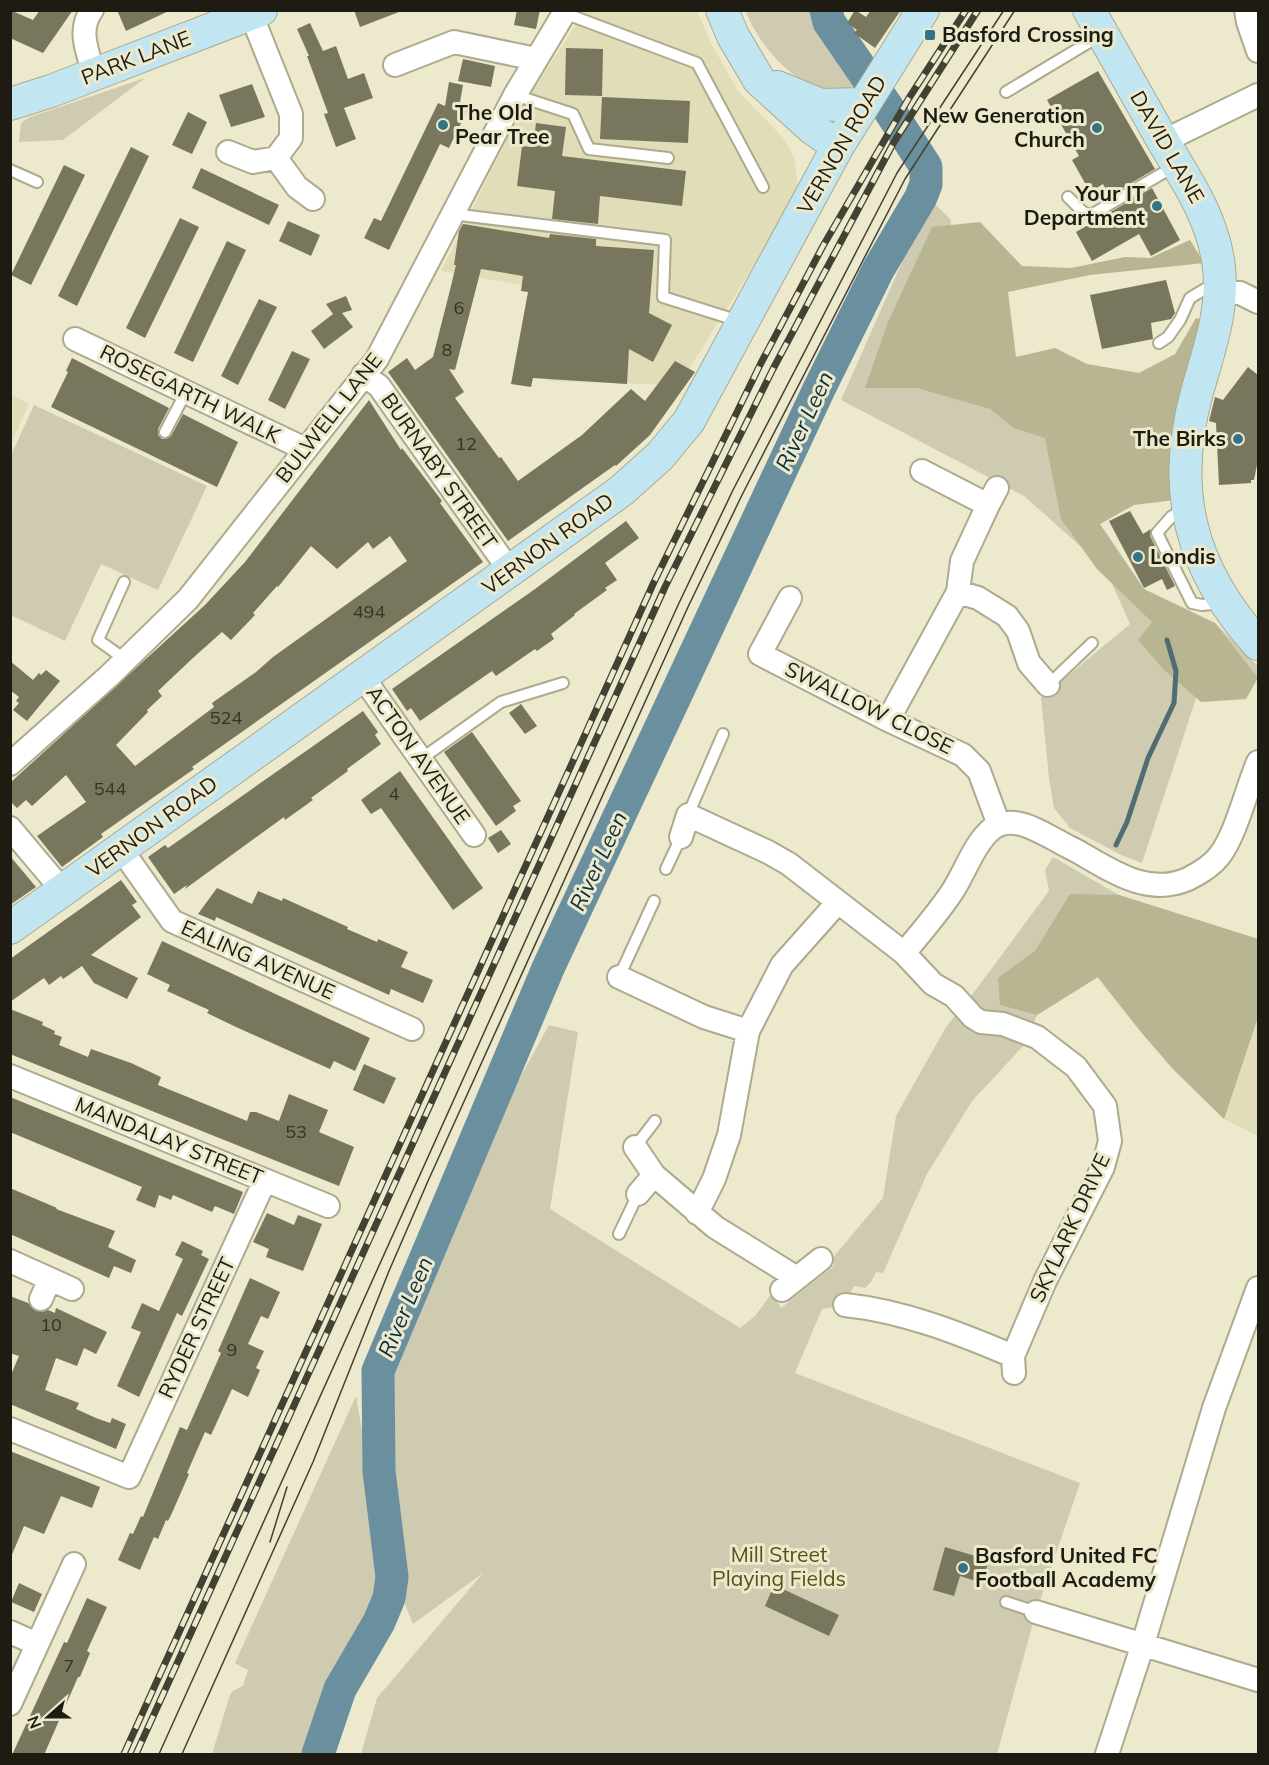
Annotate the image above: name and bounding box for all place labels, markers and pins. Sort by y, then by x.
place label: Basford Crossing [942,21,1114,47]
marker: Basford Crossing [923,28,937,42]
place label: The Old Pear Tree [455,99,549,149]
place label: New Generation Church [923,102,1085,152]
marker: The Old Pear Tree [436,118,450,132]
marker: New Generation Church [1090,121,1104,135]
place label: Your IT Department [1024,180,1145,230]
marker: Your IT Department [1150,199,1164,213]
place label: The Birks [1133,425,1226,451]
marker: The Birks [1231,432,1245,446]
place label: Londis [1150,543,1216,569]
marker: Londis [1131,550,1145,564]
place label: Basford United FC Football Academy [975,1542,1158,1592]
marker: Basford United FC Football Academy [956,1561,970,1575]

